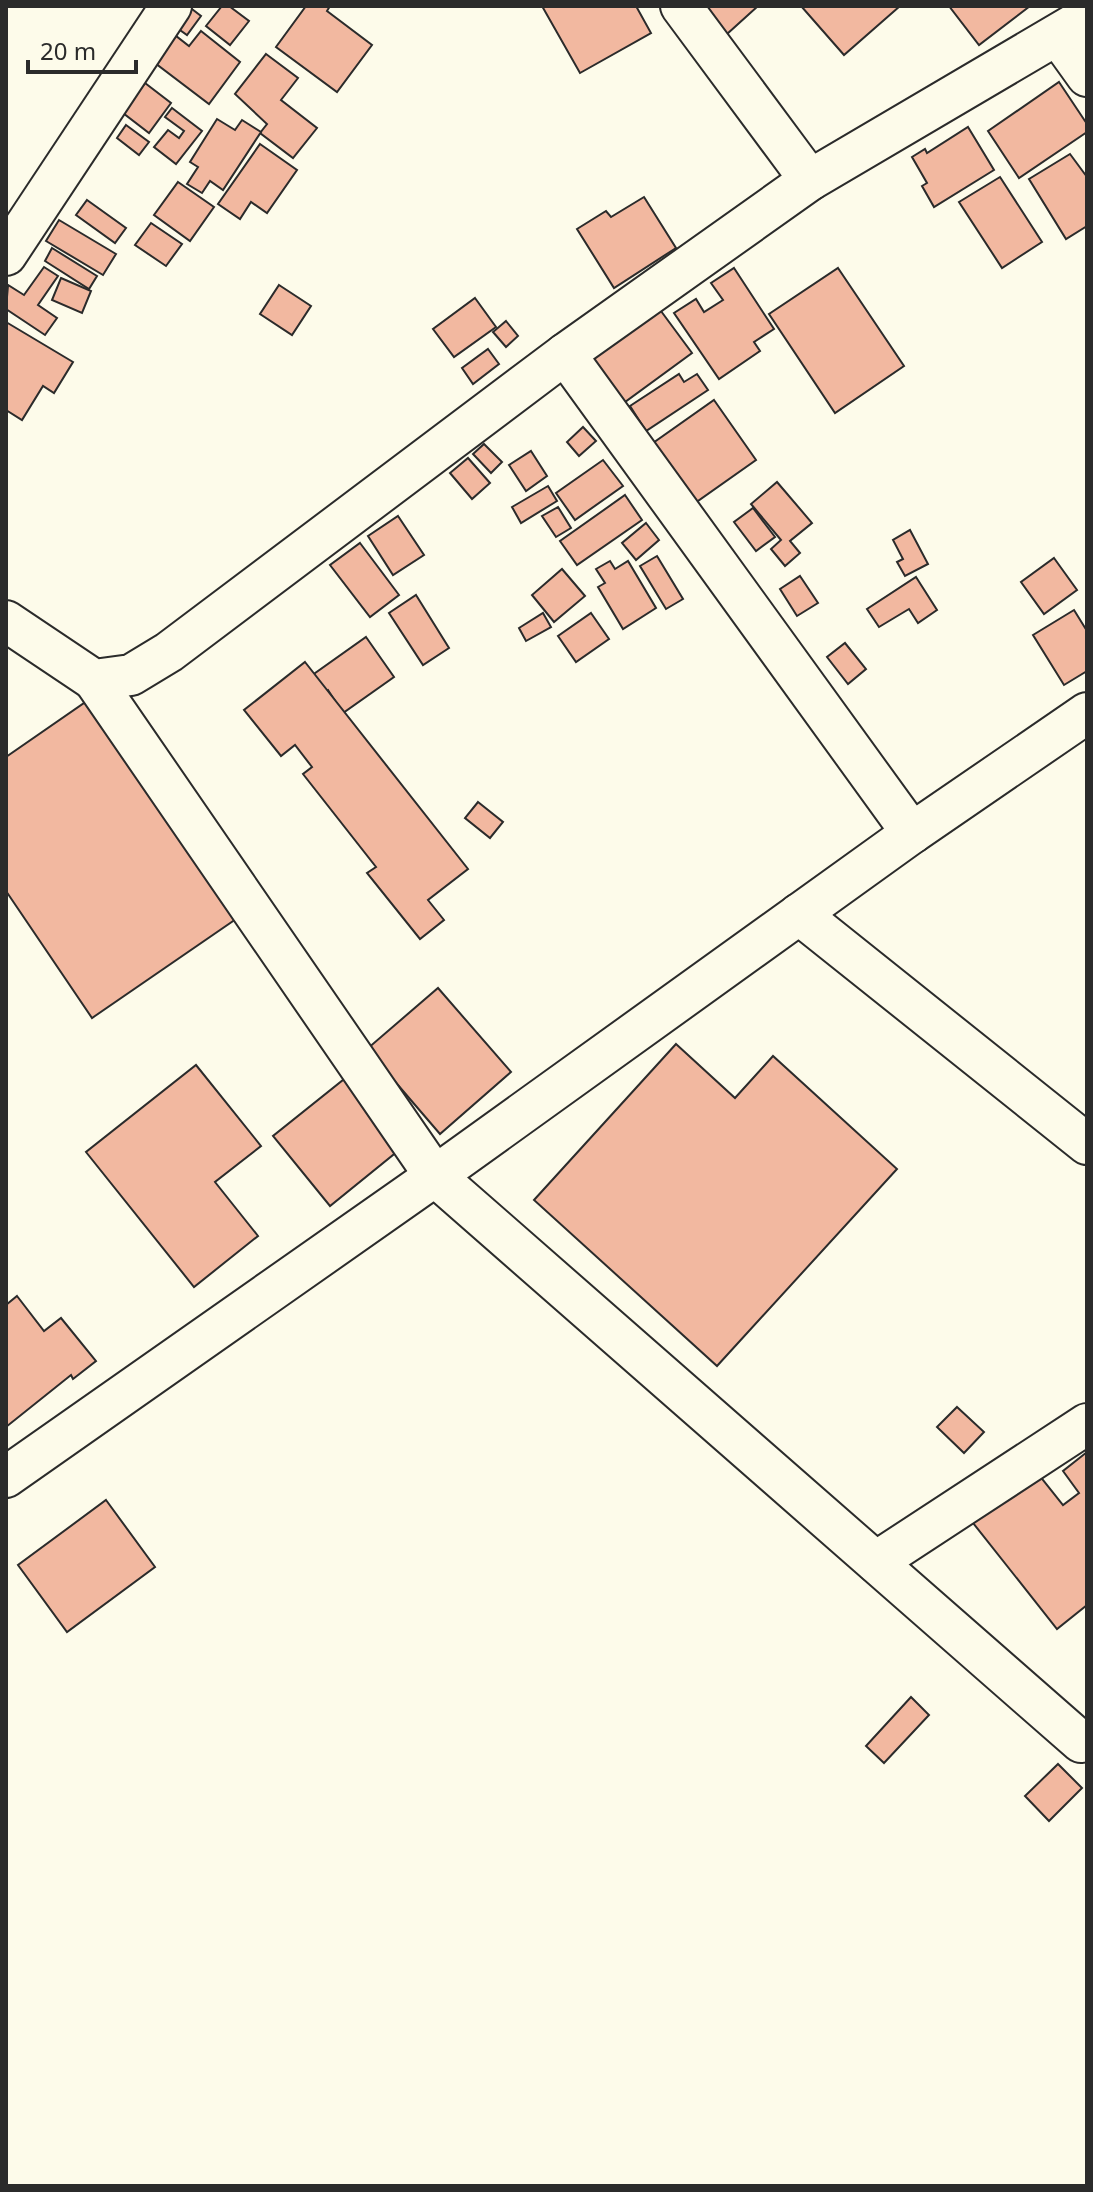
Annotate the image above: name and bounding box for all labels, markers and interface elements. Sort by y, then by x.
scale bar [28,24,136,74]
text: 20 m [40,34,96,67]

